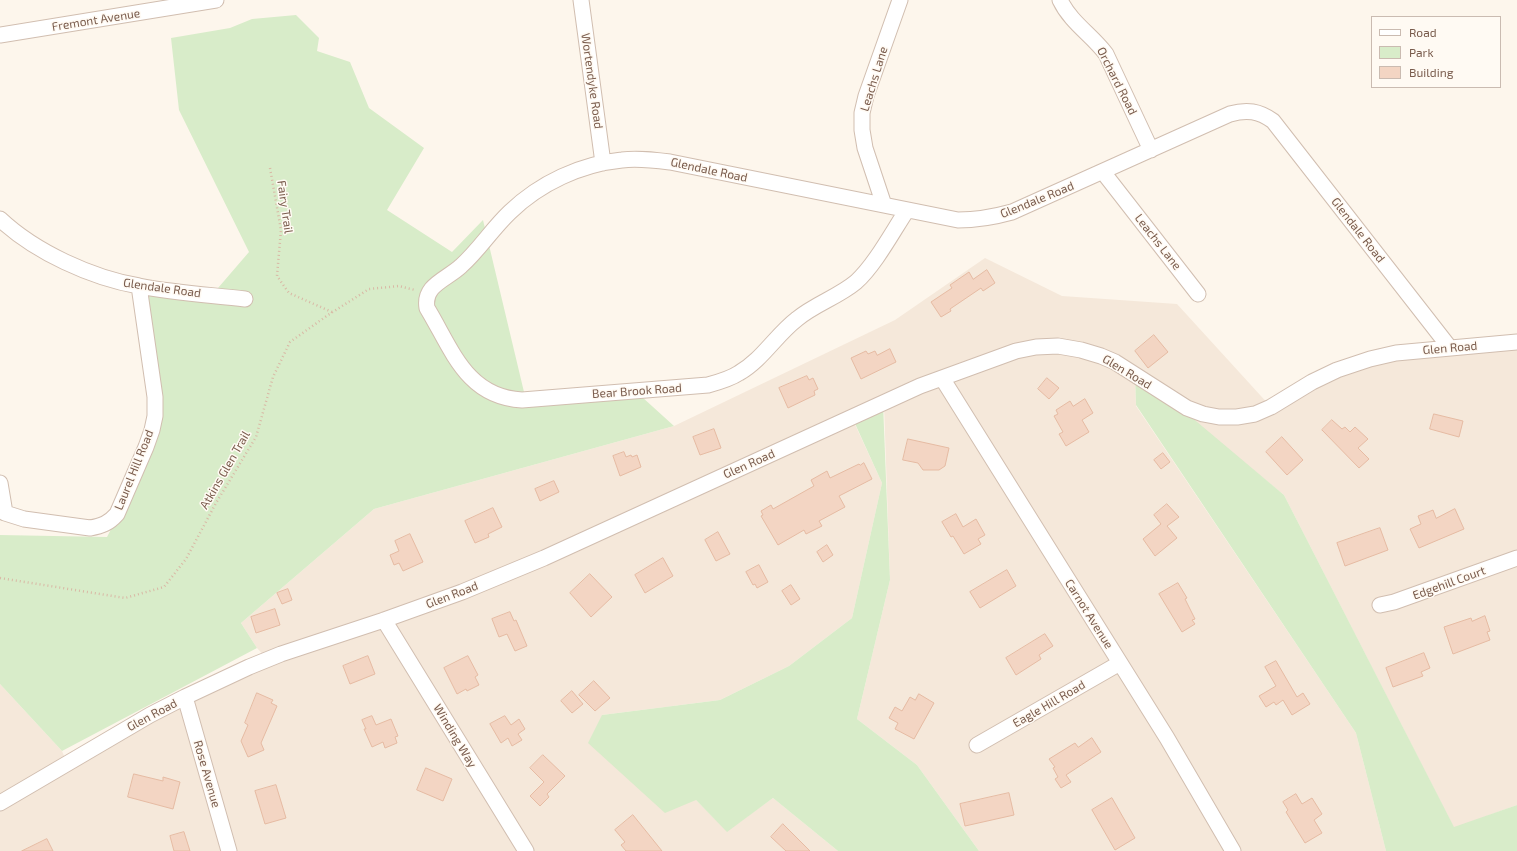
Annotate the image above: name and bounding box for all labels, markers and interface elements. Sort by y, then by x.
street label: Fremont Avenue [51,6,141,34]
legend [1371,16,1501,88]
text: Road [1409,25,1437,39]
street label: Wortendyke Road [578,32,606,130]
street label: Leachs Lane [857,45,891,113]
street label: Orchard Road [1094,45,1140,117]
text: Park [1409,45,1434,59]
text: Building [1409,65,1453,79]
street label: Glendale Road [669,155,749,185]
street label: Glendale Road [998,179,1076,221]
street label: Fairy Trail [274,180,296,234]
street label: Glendale Road [1328,195,1388,265]
street label: Leachs Lane [1132,211,1184,273]
street label: Glendale Road [122,275,202,301]
street label: Glen Road [1422,338,1478,358]
street label: Glen Road [1100,352,1154,392]
street label: Bear Brook Road [592,381,682,401]
street label: Laurel Hill Road [111,428,157,512]
street label: Atkins Glen Trail [197,428,253,512]
street label: Glen Road [721,446,777,482]
street label: Edgehill Court [1411,563,1487,603]
street label: Carnot Avenue [1062,576,1116,652]
street label: Glen Road [424,578,480,612]
street label: Eagle Hill Road [1010,677,1088,731]
street label: Glen Road [124,696,180,734]
street label: Winding Way [430,702,480,770]
street label: Rose Avenue [190,739,224,809]

